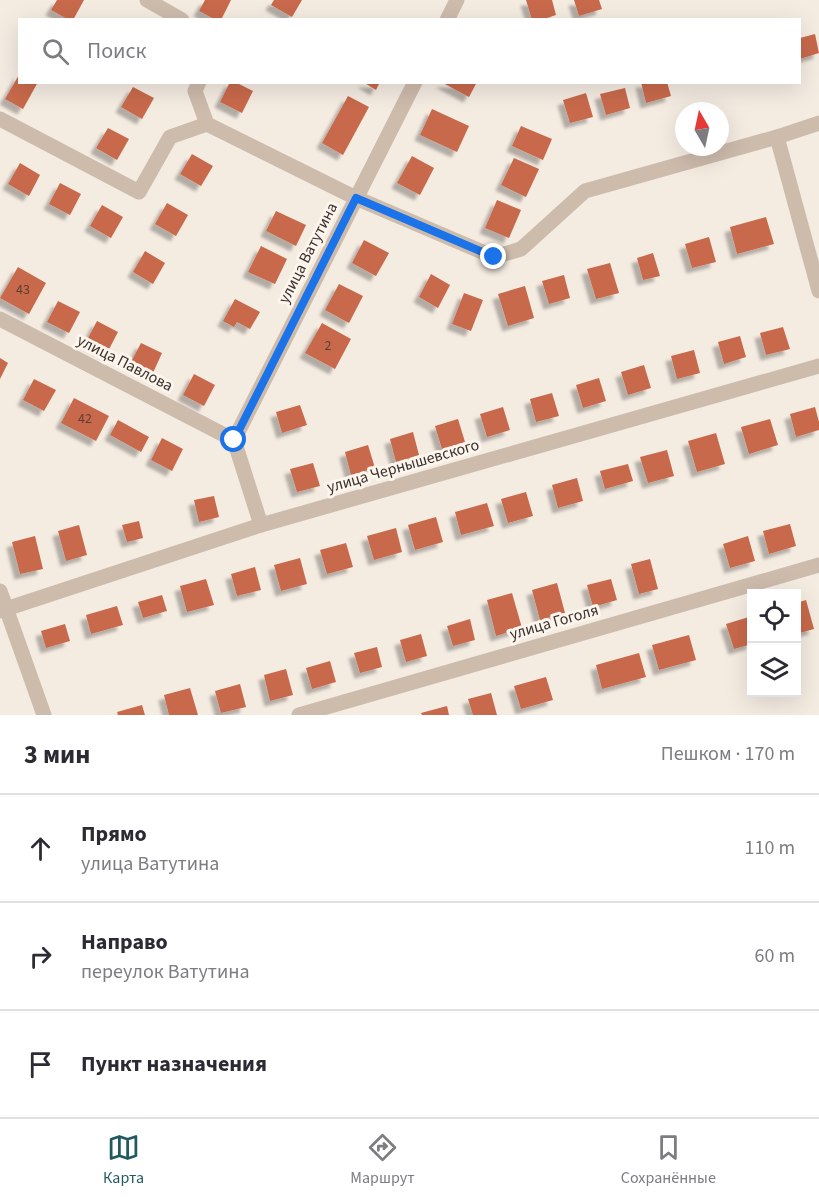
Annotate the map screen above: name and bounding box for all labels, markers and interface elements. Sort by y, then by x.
search box [18,18,801,84]
icon: search [39,35,72,68]
text: Поиск [87,35,146,67]
north arrow [675,102,729,156]
street label: улица Ватутина [273,199,343,307]
route end [480,243,506,269]
house number: 43 [16,280,30,300]
street label: улица Павлова [73,329,177,397]
house number: 2 [325,336,332,356]
house number: 42 [78,409,92,429]
route start [220,426,246,452]
street label: улица Чернышевского [324,434,482,498]
map controls [747,589,801,697]
button: locate [747,589,801,643]
street label: улица Гоголя [507,599,601,645]
button: layers [747,643,801,697]
text: 3 мин [24,736,90,773]
text: Пешком · 170 m [661,740,795,768]
text: Прямо [81,818,147,850]
icon: ahead [24,832,57,865]
text: 110 m [745,834,795,862]
text: улица Ватутина [81,850,219,878]
text: Направо [81,926,168,958]
icon: right [24,940,57,973]
text: 60 m [755,942,795,970]
text: переулок Ватутина [81,958,250,986]
icon: arrive [24,1048,57,1081]
text: Пункт назначения [81,1048,267,1080]
tab: Карта [103,1131,144,1189]
tab: Маршрут [350,1131,415,1189]
tab: Сохранённые [621,1131,716,1189]

